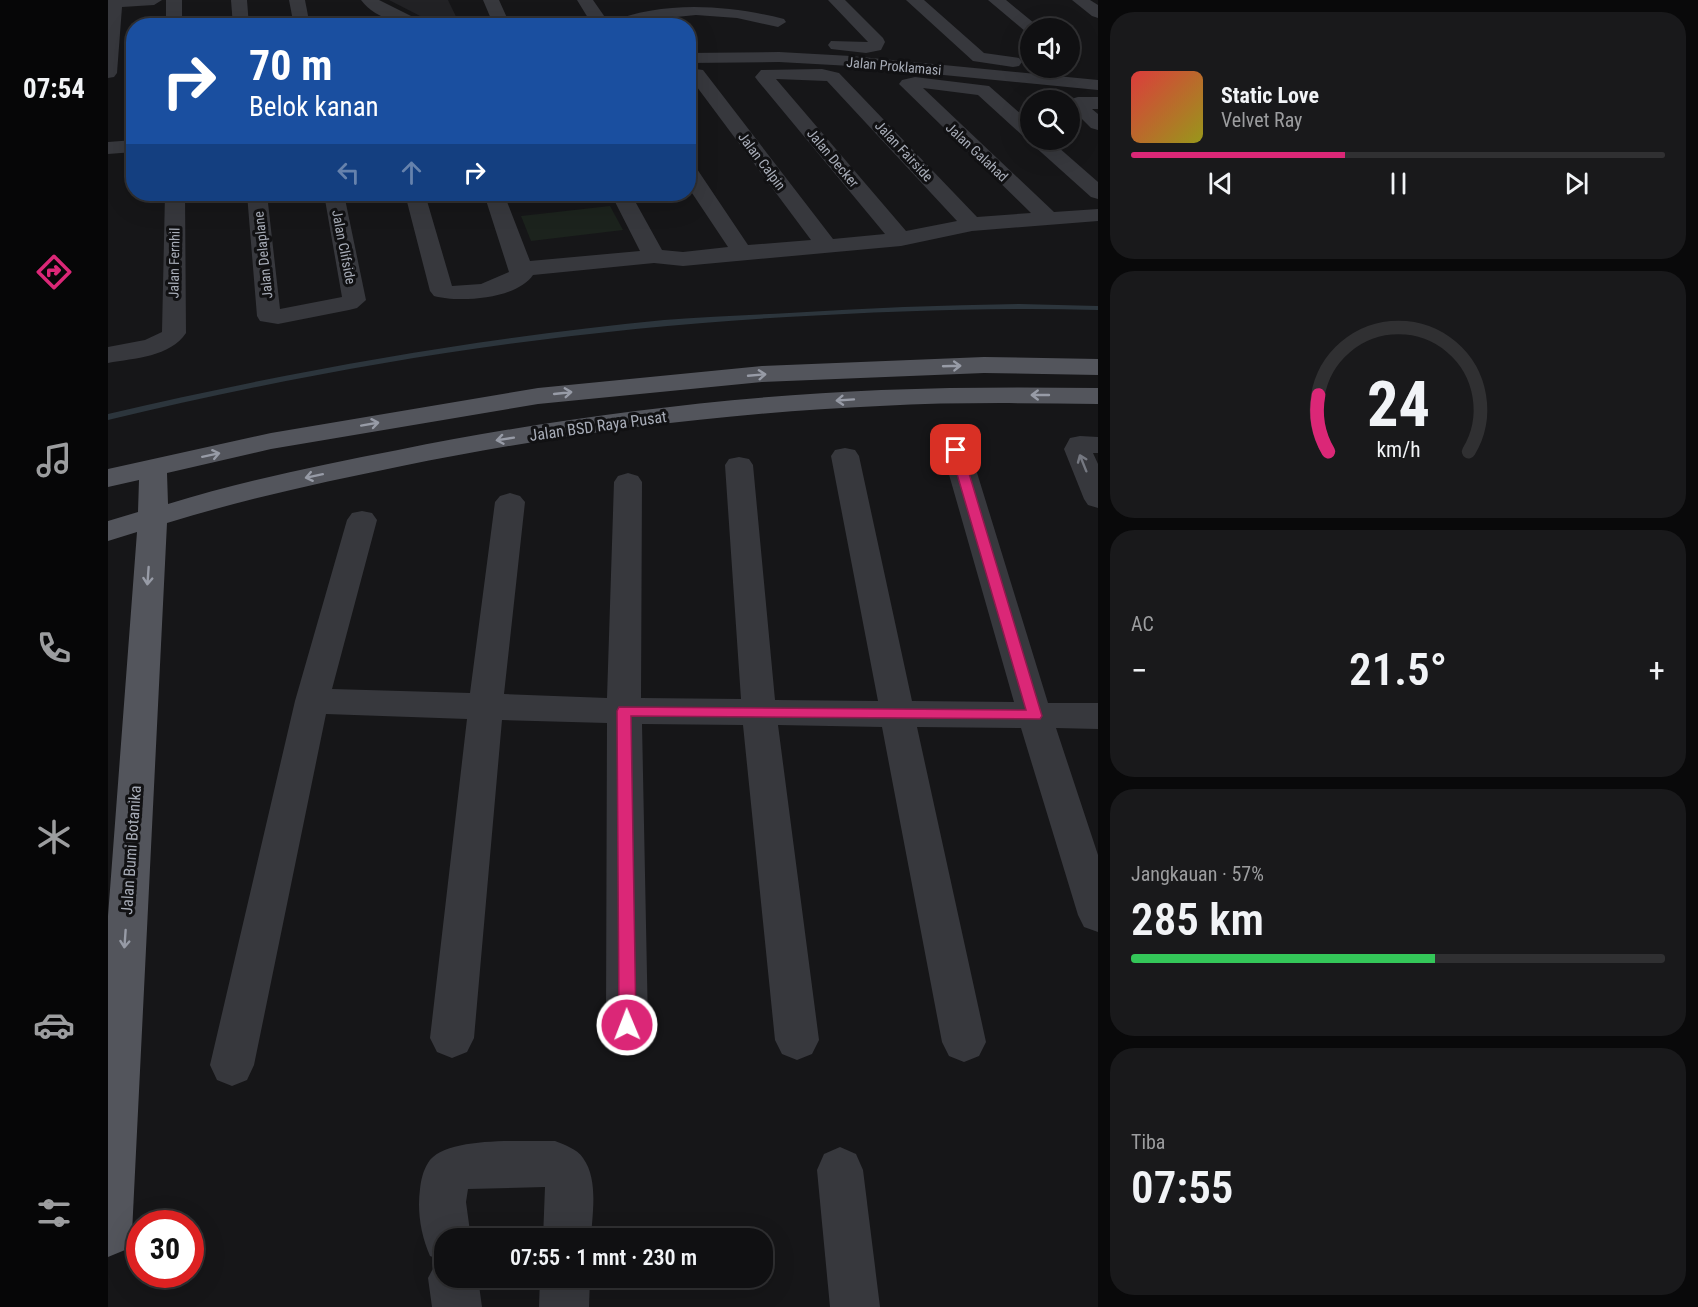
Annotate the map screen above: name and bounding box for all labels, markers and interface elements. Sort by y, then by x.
map controls [1020,18,1080,150]
button: sound [1020,18,1080,78]
text: 70 m [249,41,332,90]
icon: right [150,42,228,120]
street label: Jalan Proklamasi [846,54,942,78]
text: 07:54 [23,73,85,105]
text: Static Love [1221,83,1319,108]
button: search [1020,90,1080,150]
text: Belok kanan [249,91,379,123]
text: Velvet Ray [1221,108,1302,132]
street label: Jalan Fairside [872,117,936,185]
street label: Jalan Galahad [943,119,1011,185]
street label: Jalan Decker [804,126,862,190]
street label: Jalan Calpin [735,129,789,193]
icon: left [332,156,365,189]
icon: ahead [395,156,428,189]
icon: right [458,156,491,189]
icon: previous [1204,167,1237,200]
icon: pause [1382,167,1415,200]
icon: next [1560,167,1593,200]
street label: Jalan Clifside [329,209,359,286]
street label: Jalan Delaplane [250,210,276,300]
street label: Jalan Fernhil [165,227,183,299]
icon: directions [33,251,75,293]
one-way arrow [941,361,961,372]
text: 24 [1366,368,1430,441]
one-way arrow [747,369,767,380]
one-way arrow [553,387,572,398]
one-way arrow [1030,389,1050,401]
one-way arrow [835,395,855,406]
street label: Jalan BSD Raya Pusat [528,407,668,445]
one-way arrow [360,418,380,429]
pin [930,424,981,475]
one-way arrow [496,433,515,444]
icon: arrive [939,433,972,466]
text: km/h [1376,437,1420,462]
icon: music [33,439,75,481]
one-way arrow [201,448,220,460]
one-way arrow [1077,454,1088,472]
one-way arrow [304,471,324,482]
one-way arrow [142,566,153,586]
text: AC [1131,612,1154,636]
icon: phone [33,627,75,669]
text: 21.5° [1349,643,1447,696]
text: − [1131,651,1148,690]
text: + [1649,651,1665,690]
street label: Jalan Bumi Botanika [117,785,145,915]
icon: climate [33,816,75,858]
text: Jangkauan · 57% [1131,862,1264,886]
text: 285 km [1131,893,1264,946]
one-way arrow [119,928,130,948]
position arrow [595,993,659,1057]
icon: car [33,1004,75,1046]
text: Tiba [1131,1130,1165,1154]
text: 07:55 [1131,1161,1233,1214]
icon: filters [33,1192,75,1234]
speed limit sign: 30 [126,1210,204,1288]
text: 07:55 · 1 mnt · 230 m [510,1245,697,1270]

